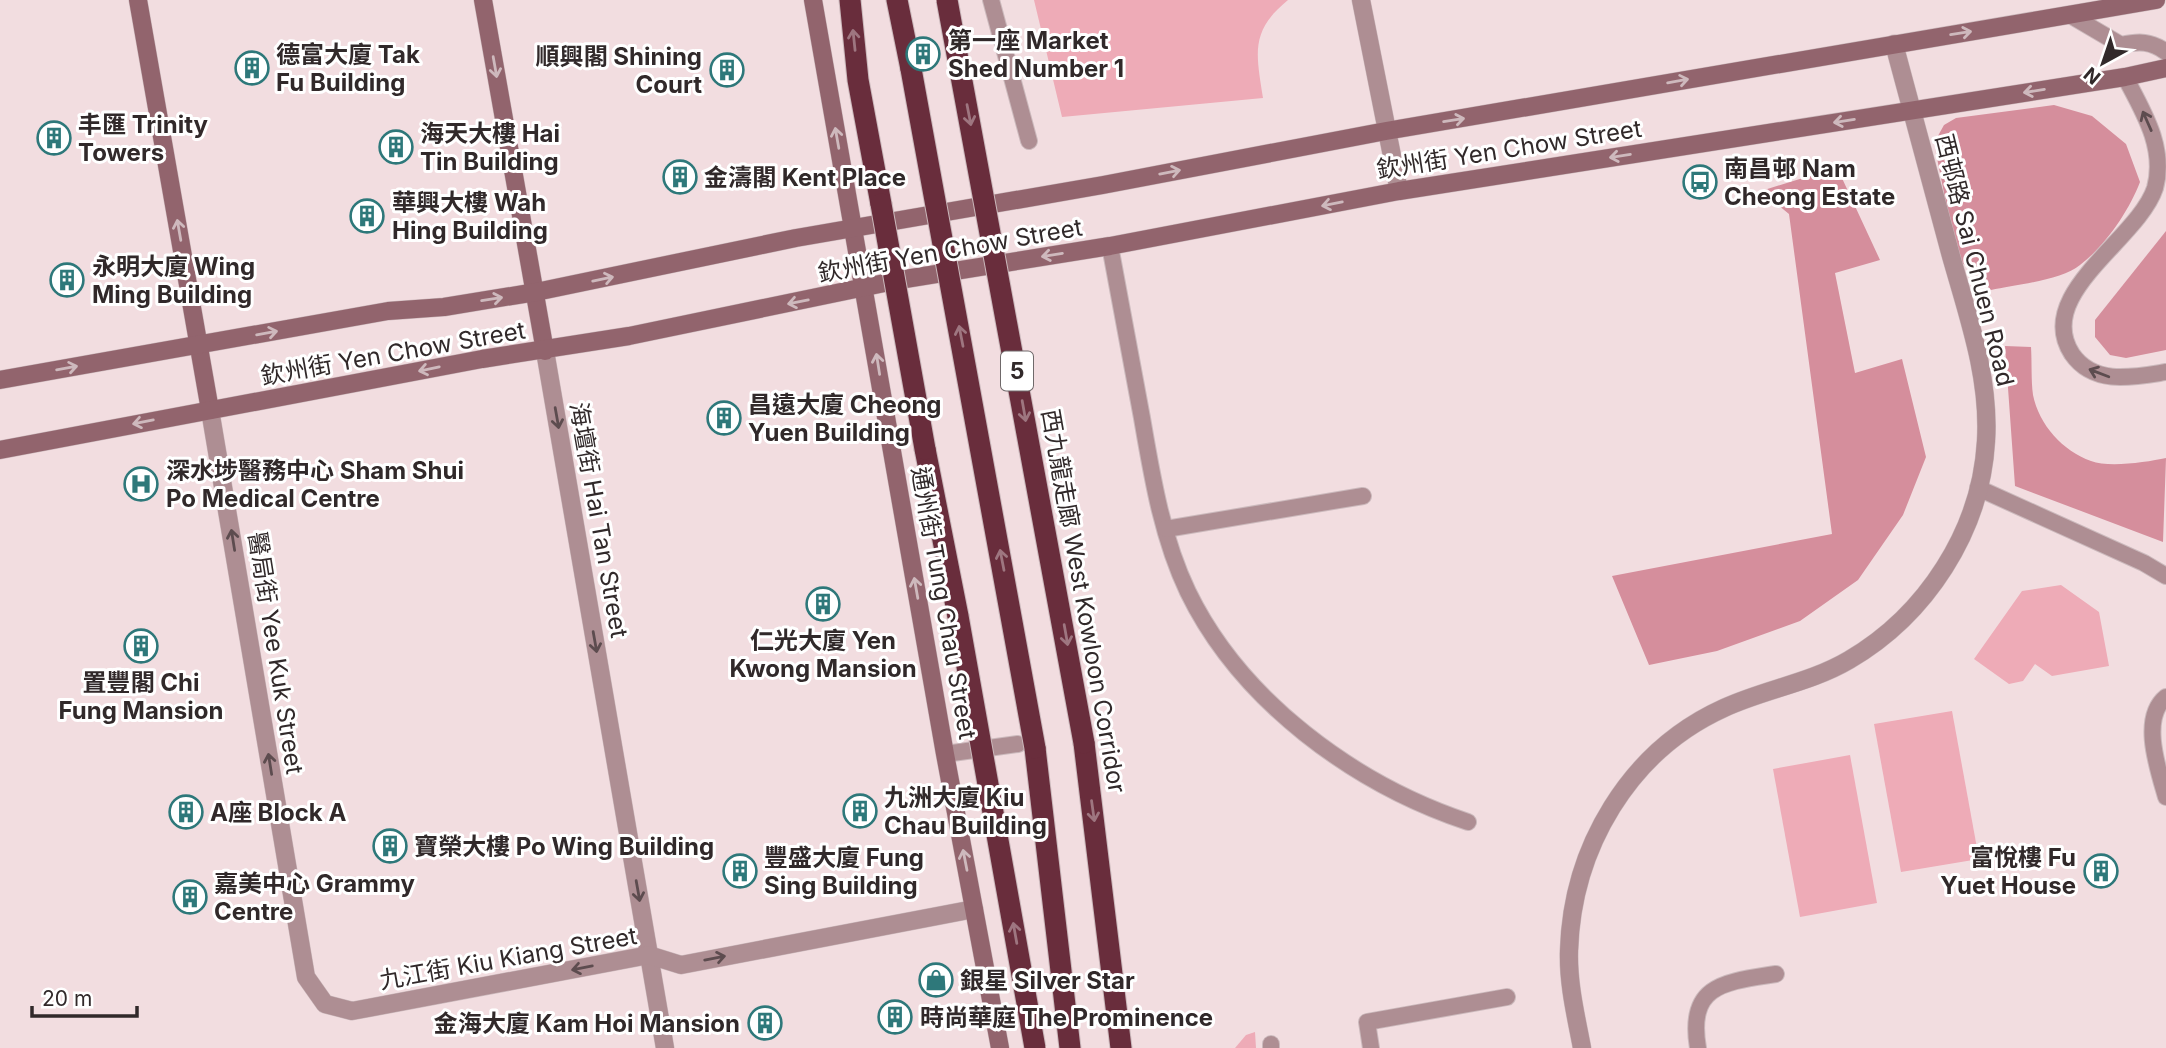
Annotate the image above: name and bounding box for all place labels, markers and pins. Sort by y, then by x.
place label: 第一座 Market Shed Number 1 [948,26,1124,83]
building icon: 第一座 Market Shed Number 1 [904,35,942,73]
place label: 德富大廈 Tak Fu Building [276,40,420,97]
place label: 順興閣 Shining Court [536,42,702,99]
building icon: 德富大廈 Tak Fu Building [233,49,271,87]
building icon: 順興閣 Shining Court [708,51,746,89]
place label: 丰匯 Trinity Towers [78,110,209,167]
building icon: 丰匯 Trinity Towers [35,119,73,157]
place label: 海天大樓 Hai Tin Building [420,119,560,176]
building icon: 海天大樓 Hai Tin Building [377,128,415,166]
place label: 南昌邨 Nam Cheong Estate [1724,154,1895,211]
building icon: 金濤閣 Kent Place [661,158,699,196]
place label: 金濤閣 Kent Place [704,163,906,192]
bus stop icon: 南昌邨 Nam Cheong Estate [1681,163,1719,201]
place label: 華興大樓 Wah Hing Building [392,188,548,245]
building icon: 華興大樓 Wah Hing Building [348,197,386,235]
place label: 永明大廈 Wing Ming Building [92,252,255,309]
building icon: 永明大廈 Wing Ming Building [48,261,86,299]
place label: 昌遠大廈 Cheong Yuen Building [748,390,942,447]
building icon: 昌遠大廈 Cheong Yuen Building [705,399,743,437]
place label: 深水埗醫務中心 Sham Shui Po Medical Centre [166,456,464,513]
hospital icon: 深水埗醫務中心 Sham Shui Po Medical Centre [122,465,160,503]
building icon: 仁光大廈 Yen Kwong Mansion [804,585,842,623]
place label: 仁光大廈 Yen Kwong Mansion [729,626,917,683]
building icon: 置豐閣 Chi Fung Mansion [122,627,160,665]
place label: 置豐閣 Chi Fung Mansion [59,668,223,725]
place label: 九洲大廈 Kiu Chau Building [884,783,1047,840]
building icon: 九洲大廈 Kiu Chau Building [841,792,879,830]
building icon: A座 Block A [167,793,205,831]
place label: A座 Block A [210,798,346,827]
building icon: 寶榮大樓 Po Wing Building [371,827,409,865]
place label: 寶榮大樓 Po Wing Building [414,832,714,861]
place label: 豐盛大廈 Fung Sing Building [764,843,924,900]
place label: 富悅樓 Fu Yuet House [1940,843,2076,900]
building icon: 豐盛大廈 Fung Sing Building [721,852,759,890]
building icon: 富悅樓 Fu Yuet House [2082,852,2120,890]
place label: 嘉美中心 Grammy Centre [214,869,415,926]
building icon: 嘉美中心 Grammy Centre [171,878,209,916]
shop icon: 銀星 Silver Star [917,961,955,999]
place label: 銀星 Silver Star [960,966,1135,995]
building icon: 時尚華庭 The Prominence [876,998,914,1036]
place label: 時尚華庭 The Prominence [920,1003,1213,1032]
building icon: 金海大廈 Kam Hoi Mansion [746,1004,784,1042]
place label: 金海大廈 Kam Hoi Mansion [434,1009,740,1038]

